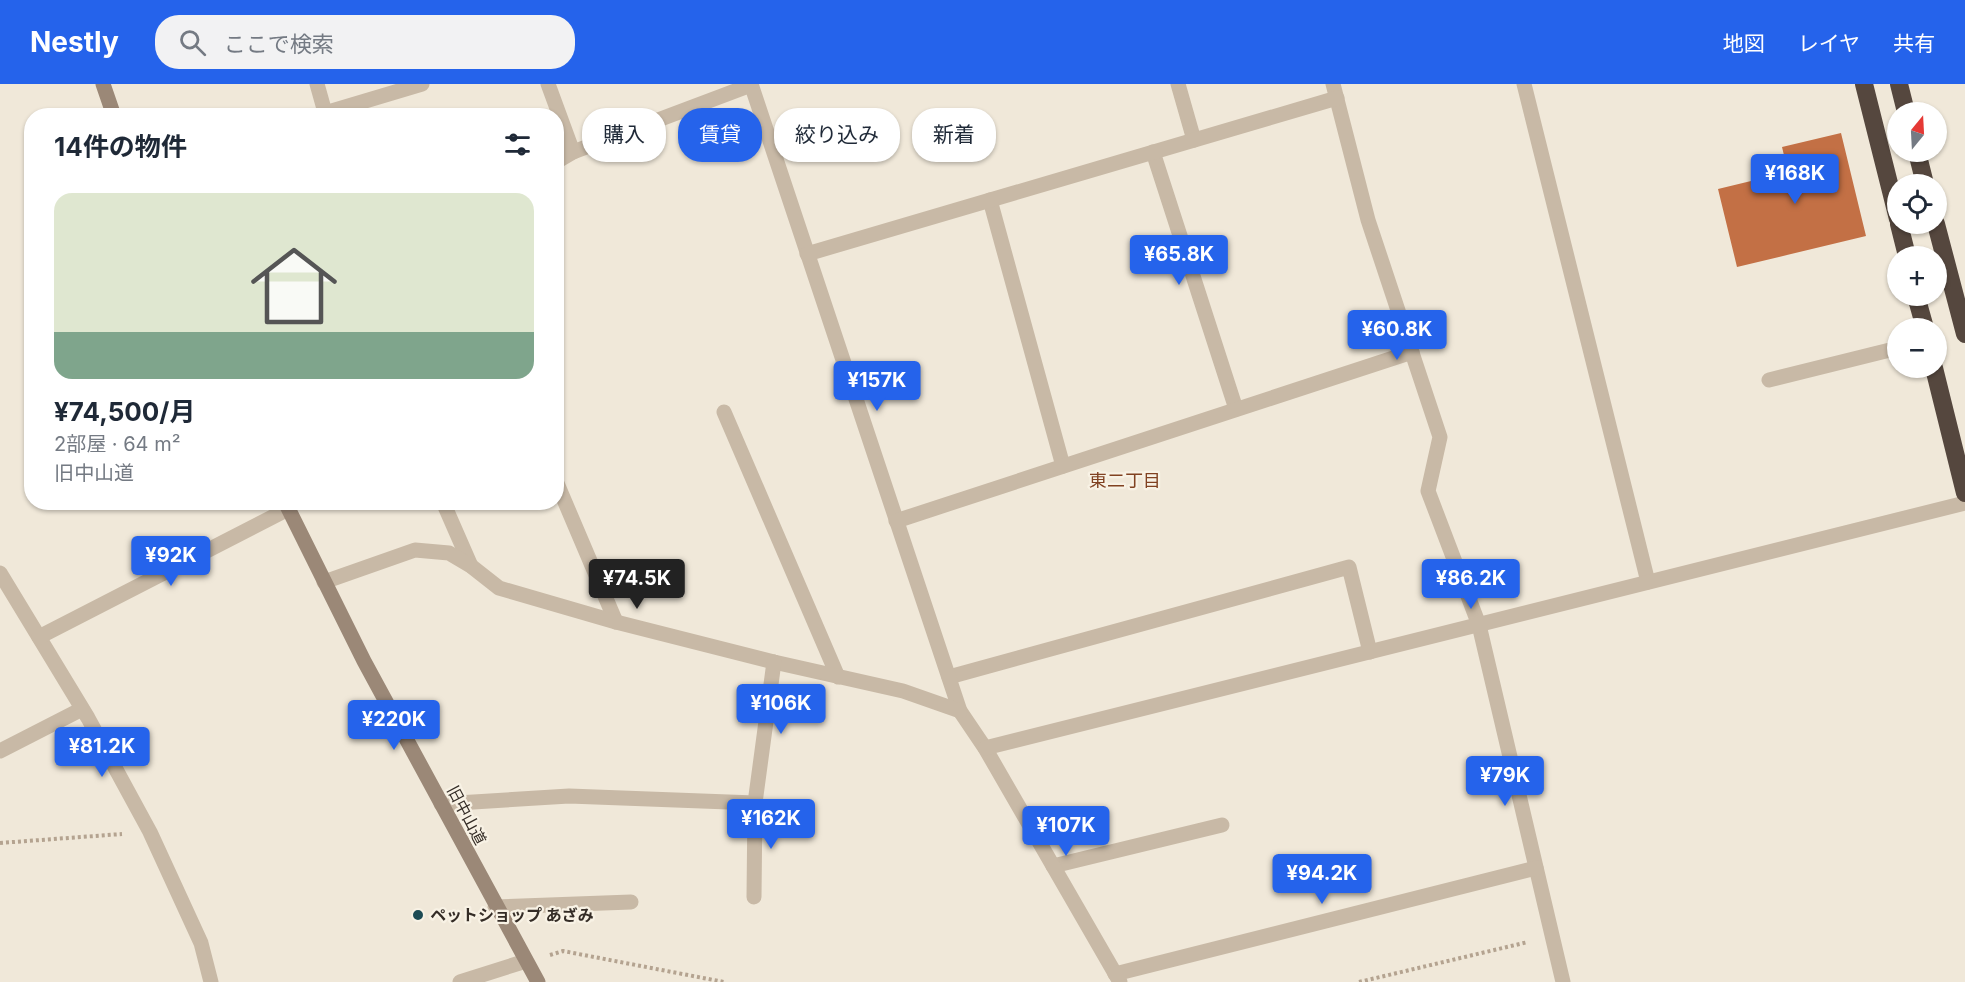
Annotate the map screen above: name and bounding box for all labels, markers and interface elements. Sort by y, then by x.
search box [155,15,575,69]
text: Nestly [30,25,119,59]
icon: search [176,26,209,59]
text: ここで検索 [224,31,334,57]
text: 地図 [1723,31,1765,56]
text: レイヤ [1798,31,1860,56]
text: 共有 [1893,31,1935,56]
north arrow [1887,102,1947,162]
map controls [1887,102,1947,378]
chip: 購入 [582,108,666,162]
chip: 賃貸 [678,108,762,162]
chip: 絞り込み [774,108,900,162]
chip: 新着 [912,108,996,162]
icon: filters [501,128,534,161]
text: 14件の物件 [54,131,187,162]
pin: ¥168K [1753,154,1837,205]
text: ¥168K [1765,161,1825,185]
button: locate [1887,174,1947,234]
icon: home [240,232,348,340]
pin: ¥65.8K [1130,235,1228,286]
text: ¥65.8K [1144,242,1214,266]
button: + [1887,246,1947,306]
pin: ¥60.8K [1348,310,1446,361]
text: ¥60.8K [1362,317,1432,341]
button: − [1887,318,1947,378]
pin: ¥157K [835,361,919,412]
text: ¥157K [848,368,906,392]
text: ¥74,500/月 [54,396,195,427]
text: 2部屋 · 64 m² [54,432,181,456]
text: 旧中山道 [54,461,134,485]
district label: 東二丁目 [1089,470,1161,491]
pin: ¥92K [135,536,207,587]
text: ¥92K [145,543,197,567]
pin: ¥74.5K [588,559,686,610]
pin: ¥86.2K [1422,559,1520,610]
text: ¥74.5K [603,566,671,590]
text: ¥86.2K [1436,566,1506,590]
pin: ¥106K [739,684,823,735]
text: ¥106K [751,691,811,715]
pin: ¥220K [352,700,436,751]
text: ¥220K [362,707,426,731]
pin: ¥81.2K [53,727,151,778]
text: ¥81.2K [69,734,135,758]
pin: ¥79K [1469,756,1541,807]
text: ¥79K [1480,763,1530,787]
street label: 旧中山道 [443,782,491,848]
pin: ¥162K [729,799,813,850]
text: ¥162K [741,806,801,830]
pin: ¥107K [1024,806,1108,857]
text: ¥107K [1036,813,1096,837]
pin: ¥94.2K [1273,854,1371,905]
text: ¥94.2K [1287,861,1357,885]
place label: ペットショップ あざみ [430,905,594,925]
marker: ペットショップ あざみ [411,908,425,922]

